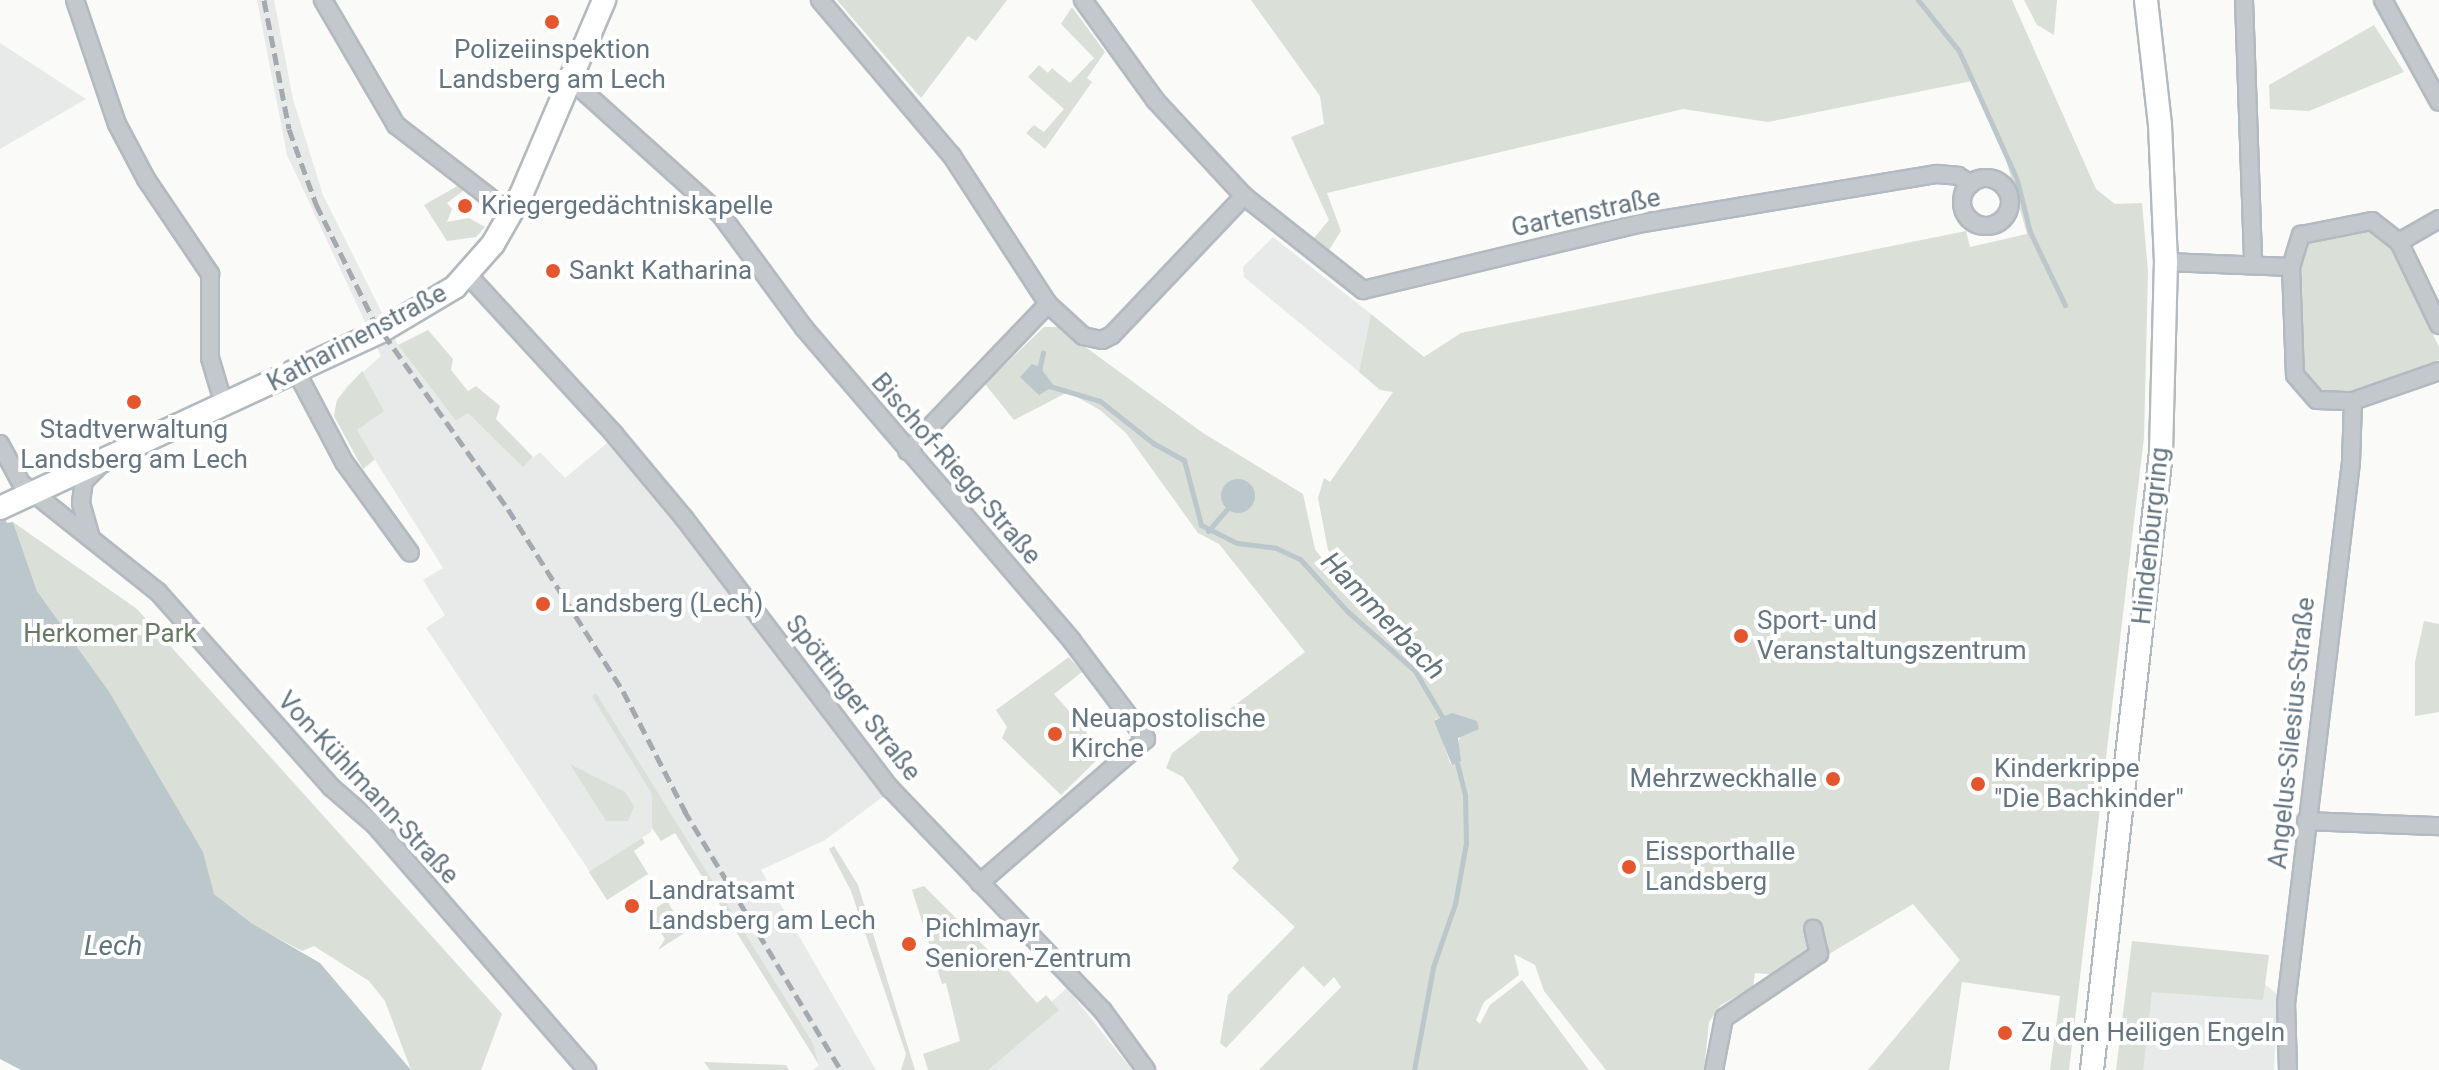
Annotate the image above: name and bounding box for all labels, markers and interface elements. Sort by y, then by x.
marker: Polizeiinspektion Landsberg am Lech [543,13,561,31]
place label: Polizeiinspektion Landsberg am Lech [438,34,666,96]
street label: Gartenstraße [1509,182,1663,244]
place label: Kriegergedächtniskapelle [481,190,773,222]
marker: Kriegergedächtniskapelle [456,197,474,215]
place label: Sankt Katharina [569,255,752,287]
marker: Sankt Katharina [544,262,562,280]
street label: Katharinenstraße [262,278,452,398]
street label: Bischof-Riegg-Straße [864,367,1048,571]
marker: Stadtverwaltung Landsberg am Lech [125,393,143,411]
place label: Stadtverwaltung Landsberg am Lech [20,414,248,476]
street label: Hindenburgring [2126,446,2176,626]
water label: Hammerbach [1314,545,1452,687]
place label: Landsberg (Lech) [561,588,763,620]
marker: Landsberg (Lech) [532,593,554,615]
street label: Angelus-Silesius-Straße [2262,596,2322,870]
place label: Sport- und Veranstaltungszentrum [1757,605,2026,666]
street label: Spöttinger Straße [779,609,927,787]
park label: Herkomer Park [23,618,197,650]
marker: Sport- und Veranstaltungszentrum [1732,627,1750,645]
street label: Von-Kühlmann-Straße [271,685,465,891]
place label: Neuapostolische Kirche [1071,703,1266,764]
marker: Neuapostolische Kirche [1046,725,1064,743]
place label: Kinderkrippe "Die Bachkinder" [1994,753,2184,814]
place label: Mehrzweckhalle [1629,763,1817,795]
marker: Mehrzweckhalle [1824,770,1842,788]
marker: Kinderkrippe "Die Bachkinder" [1969,775,1987,793]
place label: Eissporthalle Landsberg [1645,836,1795,898]
marker: Eissporthalle Landsberg [1620,858,1638,876]
place label: Landratsamt Landsberg am Lech [648,875,876,936]
marker: Landratsamt Landsberg am Lech [623,897,641,915]
place label: Pichlmayr Senioren-Zentrum [925,913,1132,974]
water label: Lech [84,929,142,963]
marker: Pichlmayr Senioren-Zentrum [900,935,918,953]
place label: Zu den Heiligen Engeln [2021,1017,2285,1049]
marker: Zu den Heiligen Engeln [1996,1024,2014,1042]

